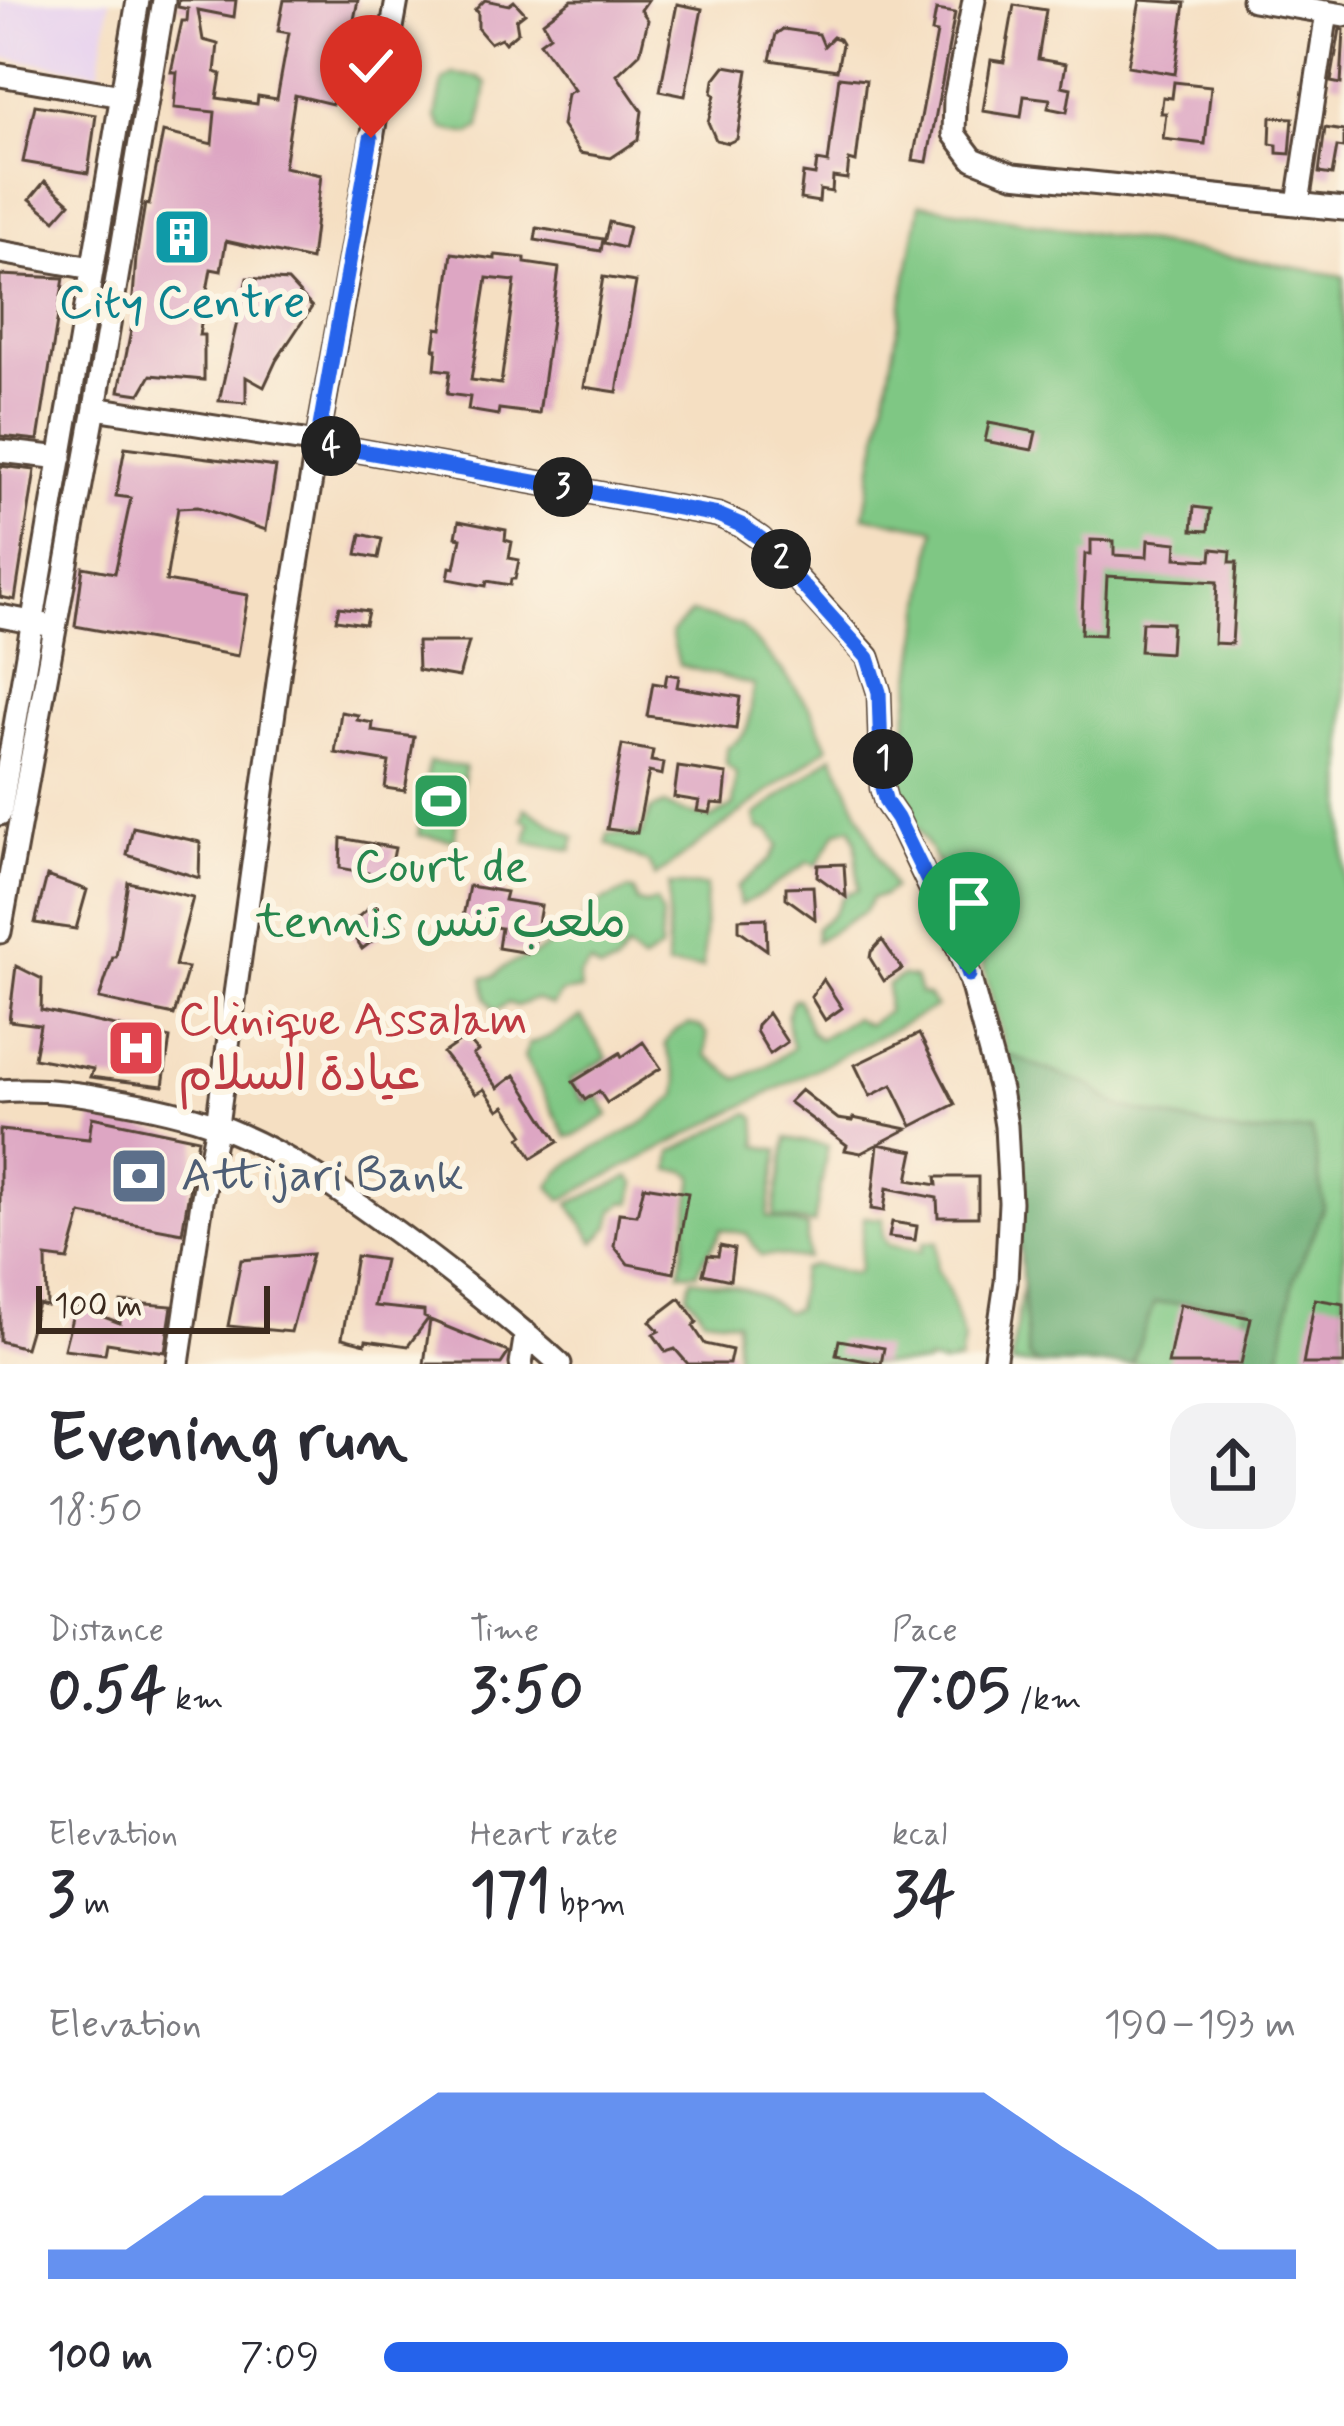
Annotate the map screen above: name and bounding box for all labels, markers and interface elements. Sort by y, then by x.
pin [320,15,422,138]
icon: check [338,33,404,99]
building icon: City Centre [151,206,213,268]
place label: City Centre [59,272,305,335]
pin: 4 [301,416,361,476]
text: 4 [321,424,341,468]
pin: 3 [533,457,593,517]
text: 3 [556,465,570,509]
pin: 2 [751,529,811,589]
text: 2 [773,537,789,581]
pin: 1 [853,729,913,789]
text: 1 [876,737,890,781]
sports icon: Court de tennis ملعب تنس [410,770,472,832]
place label: Court de tennis ملعب تنس [255,836,626,954]
pin [918,852,1020,975]
icon: arrive [936,870,1002,936]
place label: Clinique Assalam عيادة السلام [178,989,528,1110]
hospital icon: Clinique Assalam عيادة السلام [105,1017,167,1079]
bank icon: Attijari Bank [108,1145,170,1207]
place label: Attijari Bank [181,1145,464,1208]
scale bar [36,1280,270,1333]
text: 100 m [54,1285,143,1329]
text: Evening run [48,1398,408,1484]
button: share [1170,1403,1296,1529]
text: 18:50 [48,1486,143,1537]
text: Distance [48,1609,164,1653]
text: Time [470,1609,539,1653]
text: Pace [892,1609,958,1653]
text: 0.54 [48,1653,166,1732]
text: 3:50 [470,1653,583,1732]
text: 7:05 [892,1653,1010,1732]
text: km [166,1678,224,1722]
text: /km [1010,1678,1081,1722]
text: Elevation [48,1813,178,1857]
text: Heart rate [470,1813,618,1857]
text: kcal [892,1813,947,1857]
text: 3 [48,1857,75,1936]
text: 171 [470,1857,550,1936]
text: 34 [892,1857,956,1936]
text: m [75,1882,110,1926]
text: bpm [550,1882,626,1926]
text: Elevation [48,2000,202,2051]
text: 190–193 m [1104,2000,1296,2051]
text: 100 m [48,2332,153,2383]
text: 7:09 [240,2332,319,2383]

